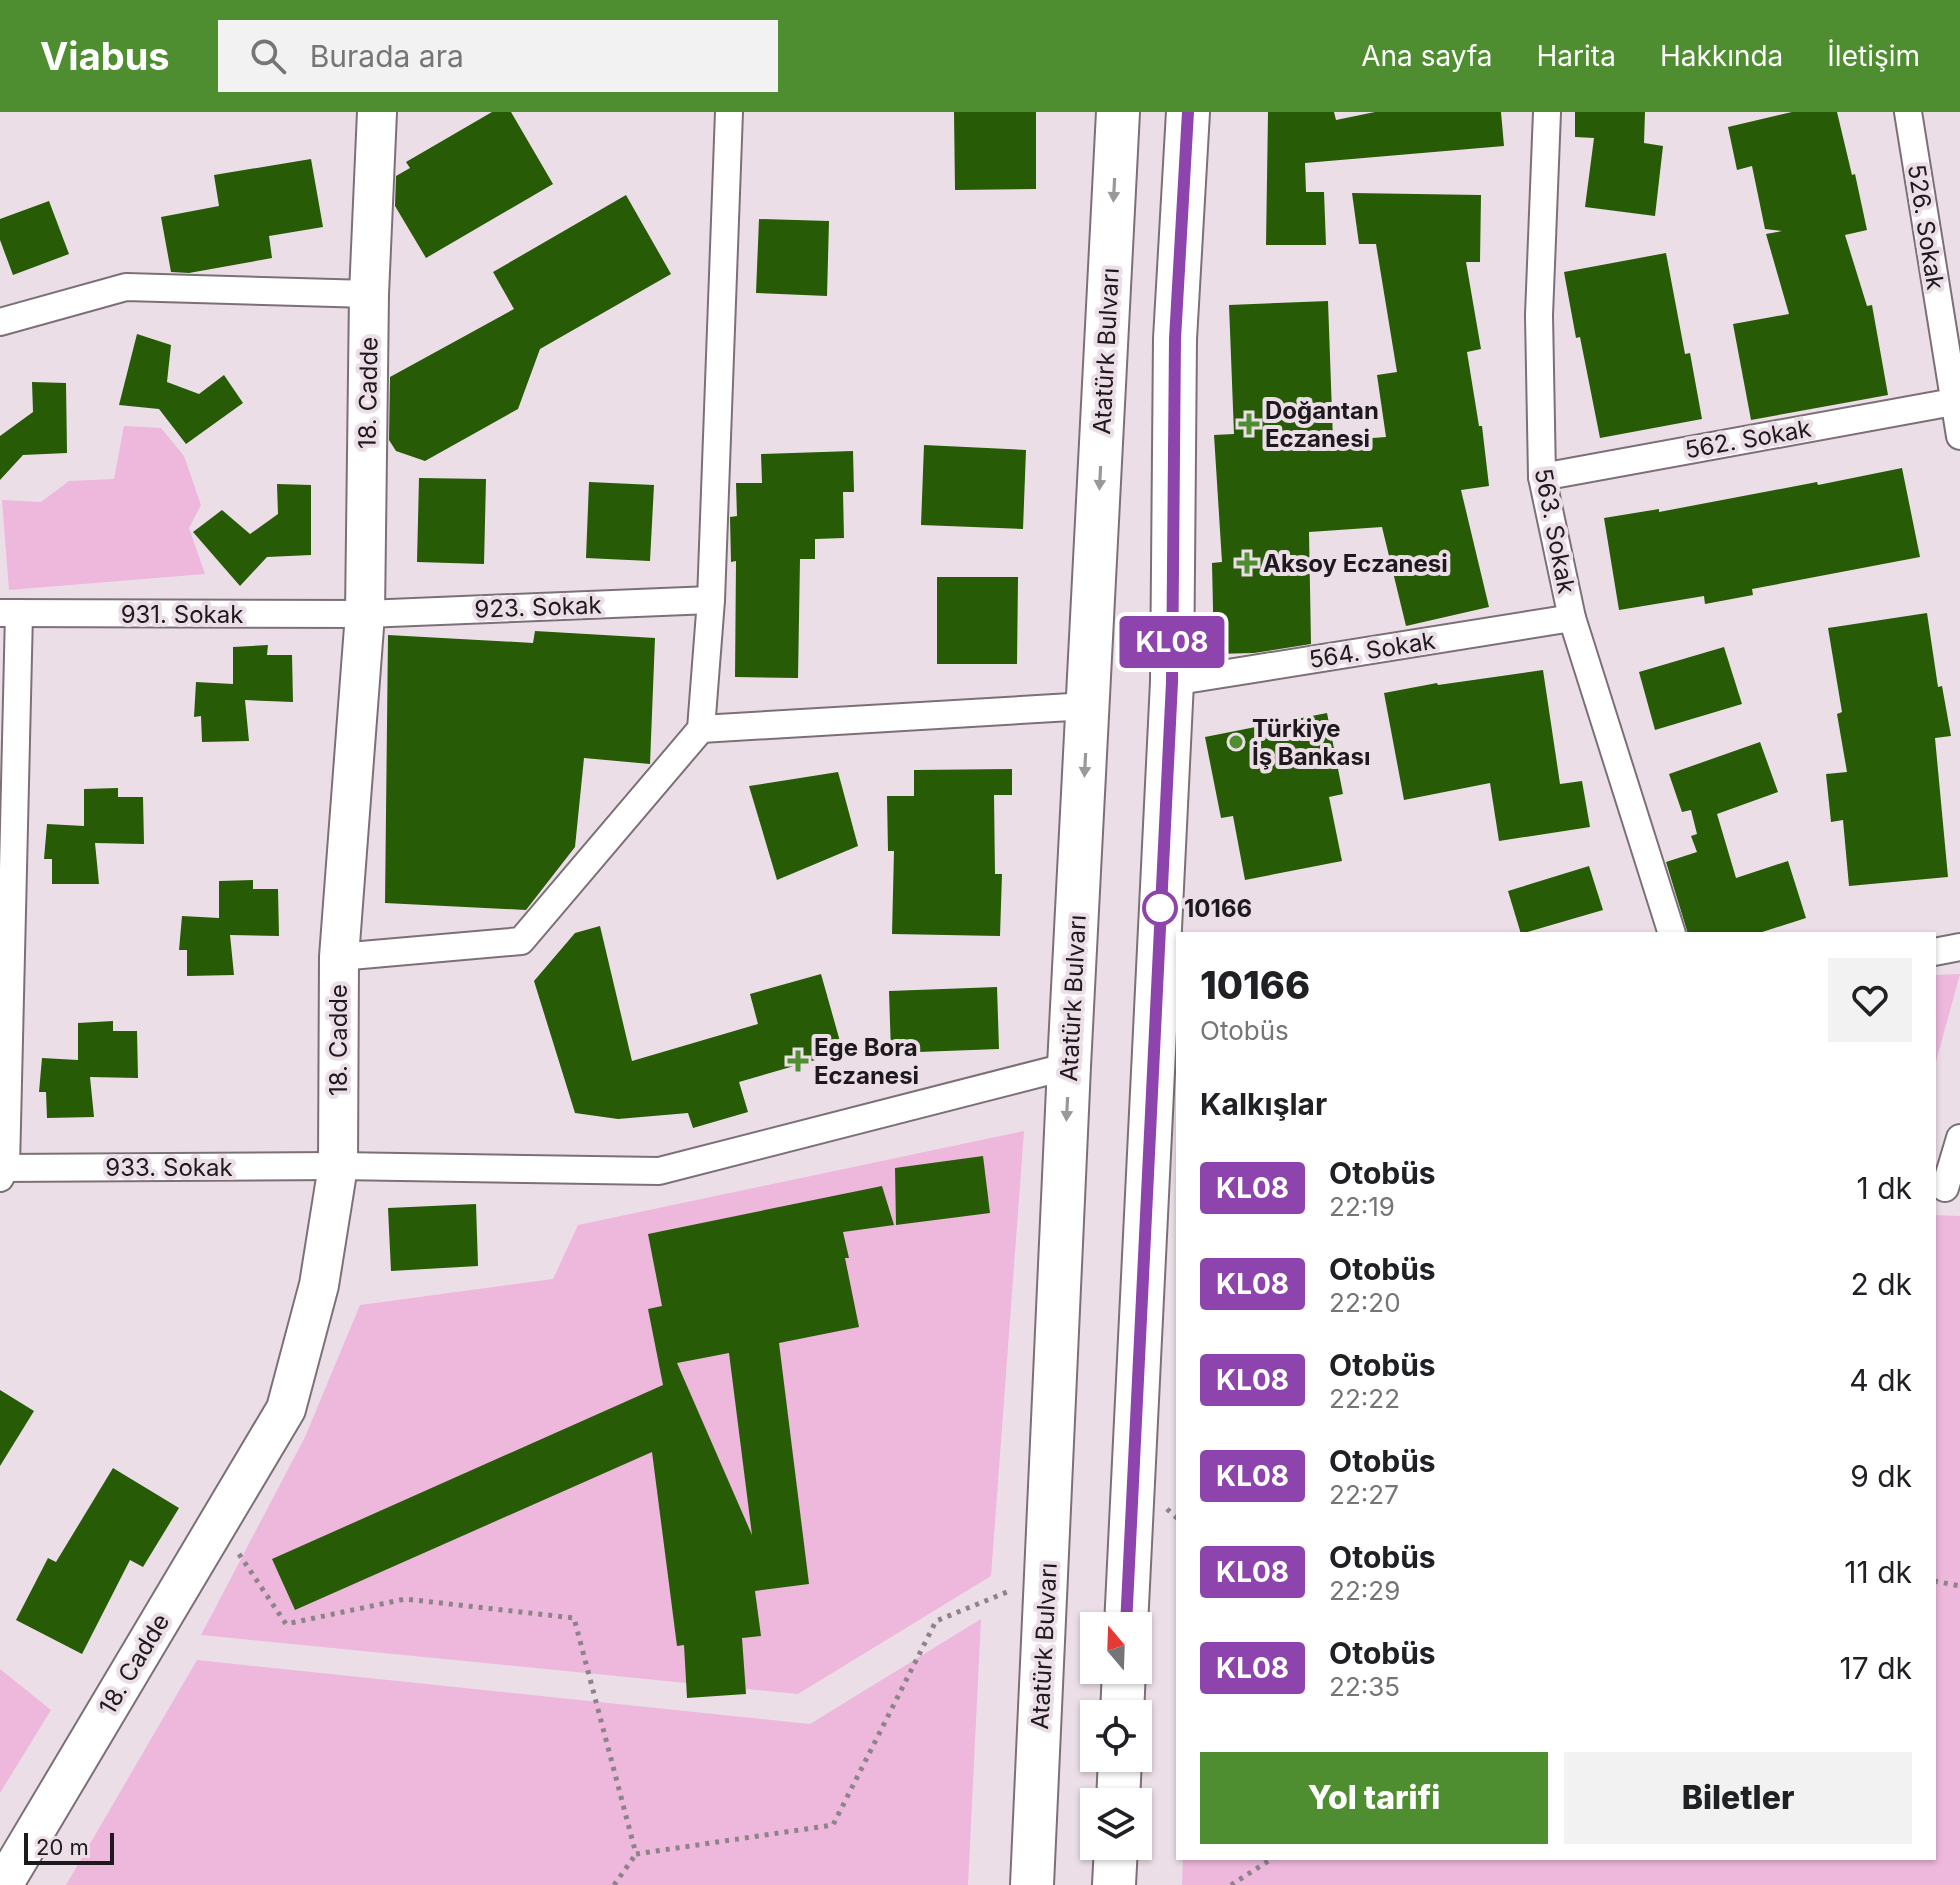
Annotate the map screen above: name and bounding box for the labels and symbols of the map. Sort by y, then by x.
street label: 526. Sokak [1902,162,1950,292]
one-way arrow [1108,178,1121,203]
street label: Atatürk Bulvarı [1087,267,1125,435]
street label: 18. Cadde [353,337,383,449]
place label: Doğantan Eczanesi [1265,396,1379,453]
street label: 562. Sokak [1683,414,1813,464]
marker: Doğantan Eczanesi [1240,415,1258,433]
one-way arrow [1093,466,1106,491]
street label: 563. Sokak [1529,466,1581,596]
place label: Aksoy Eczanesi [1263,549,1448,578]
marker: Aksoy Eczanesi [1238,554,1256,572]
street label: 923. Sokak [474,590,602,624]
street label: 931. Sokak [121,600,243,629]
line badge: KL08 [1116,616,1228,668]
street label: 564. Sokak [1307,626,1437,674]
place label: Türkiye İş Bankası [1252,714,1370,771]
marker: Türkiye İş Bankası [1227,733,1245,751]
one-way arrow [1078,753,1091,778]
marker: 10166 [1143,891,1177,925]
place label: 10166 [1184,894,1252,923]
street label: Atatürk Bulvarı [1054,914,1092,1082]
street label: 18. Cadde [324,984,353,1096]
place label: Ege Bora Eczanesi [814,1033,919,1090]
marker: Ege Bora Eczanesi [789,1052,807,1070]
one-way arrow [1061,1097,1074,1122]
street label: 933. Sokak [105,1153,233,1182]
street label: Atatürk Bulvarı [1025,1562,1063,1730]
street label: 18. Cadde [93,1608,175,1720]
north arrow [1080,1612,1152,1684]
scale bar [24,1829,114,1865]

